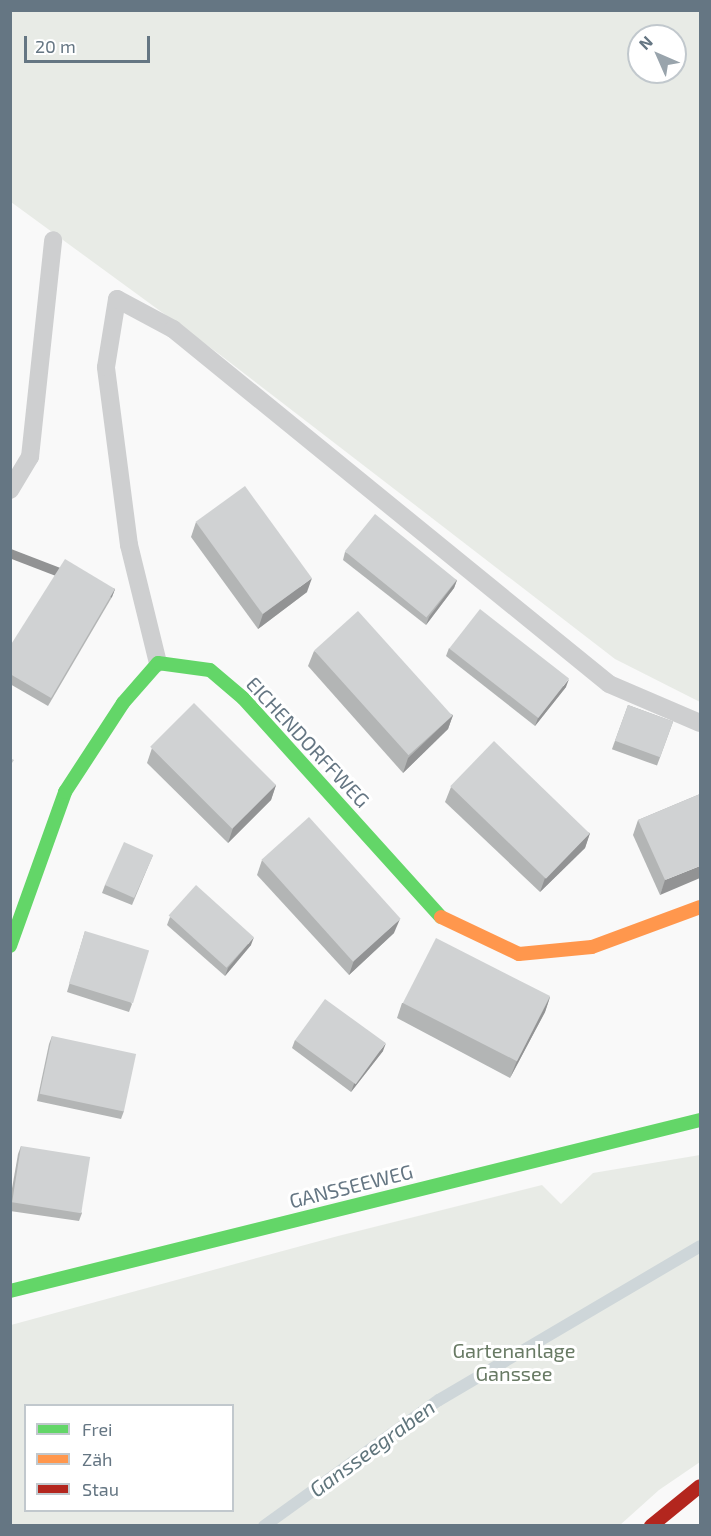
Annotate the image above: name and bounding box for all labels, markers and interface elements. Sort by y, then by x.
scale bar [27,24,153,62]
north arrow [627,24,687,84]
text: N [635,32,656,53]
text: 20 m [35,35,76,57]
street label: EICHENDORFFWEG [241,672,375,812]
street label: GANSSEEWEG [287,1159,415,1213]
park label: Gartenanlage Ganssee [453,1338,575,1385]
water label: Gansseegraben [304,1394,440,1502]
legend [24,1404,234,1512]
text: Frei [82,1418,113,1440]
text: Zäh [82,1448,113,1470]
text: Stau [82,1478,119,1500]

